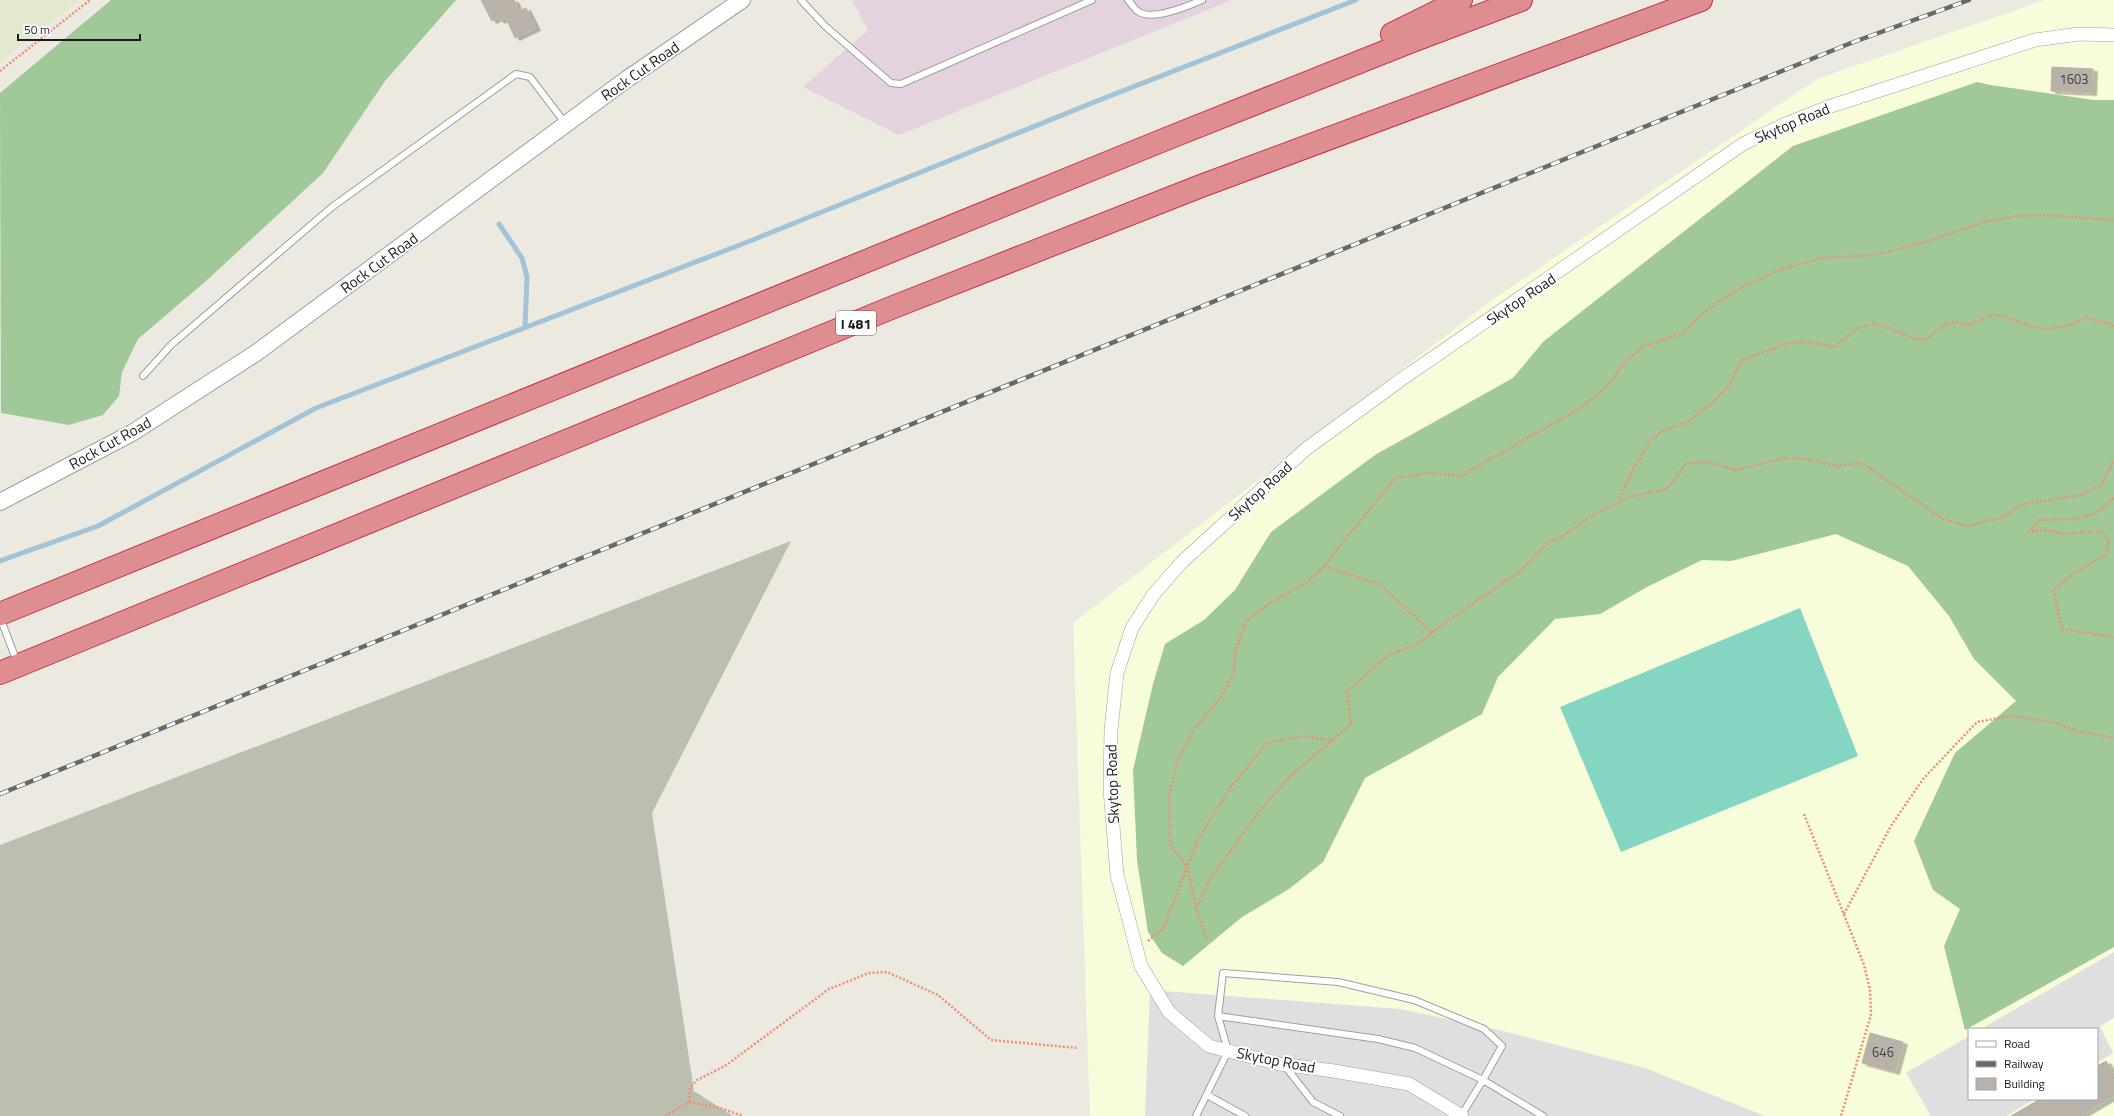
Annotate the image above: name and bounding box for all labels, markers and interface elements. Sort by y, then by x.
scale bar [18,16,140,42]
text: 50 m [24,20,50,39]
street label: Rock Cut Road [596,35,684,107]
house number: 1603 [2059,69,2089,89]
street label: Skytop Road [1751,97,1833,149]
street label: Rock Cut Road [335,227,423,299]
street label: Skytop Road [1482,267,1560,331]
road number: I 481 [836,311,876,335]
street label: Rock Cut Road [65,411,155,475]
street label: Skytop Road [1223,456,1297,526]
street label: Skytop Road [1099,744,1125,824]
legend [1968,1028,2098,1100]
text: Road [2004,1034,2030,1053]
street label: Skytop Road [1235,1041,1317,1079]
house number: 646 [1872,1042,1894,1062]
text: Railway [2004,1054,2044,1073]
text: Building [2004,1074,2045,1093]

